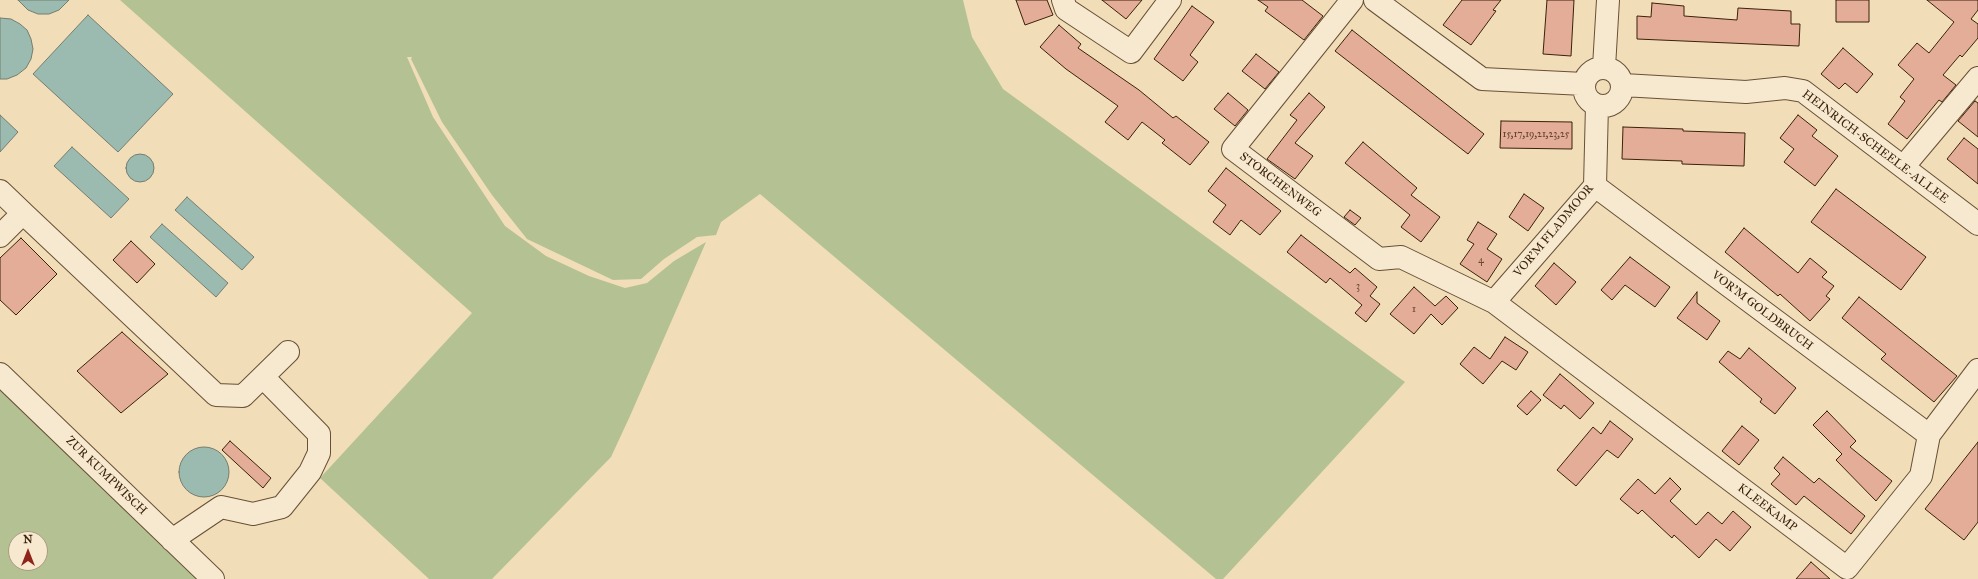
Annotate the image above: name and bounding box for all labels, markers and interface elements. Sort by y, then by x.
street label: HEINRICH-SCHEELE-ALLEE [1799,87,1951,207]
house number: 15,17,19,21,23,25 [1503,129,1569,141]
street label: STORCHENWEG [1236,150,1324,220]
street label: VOR'M FLADMOOR [1511,182,1597,280]
house number: 4 [1478,255,1484,267]
street label: VOR'M GOLDBRUCH [1709,268,1815,354]
house number: 3 [1356,281,1360,293]
house number: 1 [1412,304,1416,316]
street label: ZUR KUMPWISCH [63,434,149,518]
street label: KLEEKAMP [1735,481,1799,535]
north arrow [8,531,48,571]
text: N [23,533,33,546]

